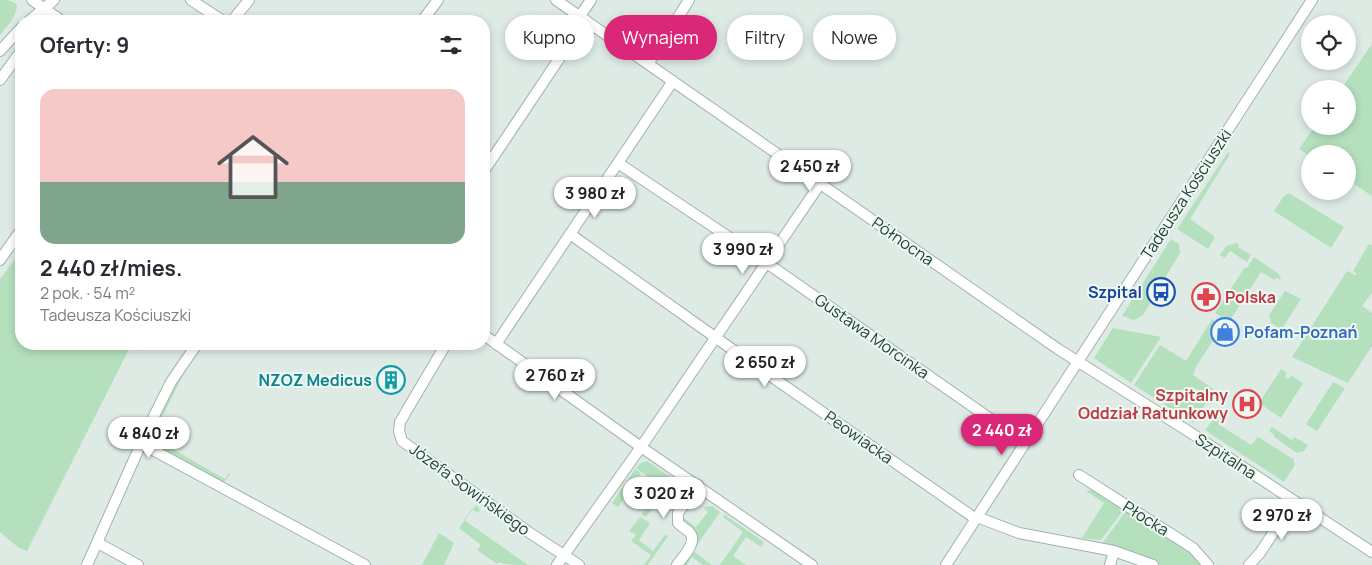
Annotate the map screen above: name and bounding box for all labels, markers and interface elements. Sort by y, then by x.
chip: Kupno [505,15,594,60]
chip: Wynajem [604,15,717,60]
chip: Filtry [727,15,803,60]
chip: Nowe [813,15,896,60]
map controls [1301,15,1356,200]
button: locate [1301,15,1356,70]
text: Oferty: 9 [40,31,129,59]
icon: filters [437,31,465,59]
button: + [1301,80,1356,135]
icon: home [208,122,298,212]
street label: Tadeusza Kościuszki [1136,125,1236,263]
button: − [1301,145,1356,200]
pin: 2 450 zł [758,150,862,192]
text: 2 450 zł [780,155,840,177]
pin: 3 980 zł [543,176,647,219]
text: 3 980 zł [565,182,625,204]
street label: Północna [868,212,938,270]
pin: 3 990 zł [691,232,795,275]
text: 3 990 zł [713,238,773,260]
text: 2 440 zł/mies. [40,254,182,282]
bus stop icon: Szpital [1146,277,1176,307]
place label: Szpital [1088,281,1142,303]
text: 2 pok. · 54 m² [40,282,135,304]
pharmacy icon: Polska [1191,282,1221,312]
place label: Polska [1225,286,1276,308]
street label: Gustawa Morcinka [810,288,934,384]
text: Tadeusza Kościuszki [40,304,191,326]
shop icon: Pofam-Poznań [1210,317,1240,347]
place label: Pofam-Poznań [1244,321,1358,343]
pin: 2 650 zł [713,346,817,388]
text: 2 650 zł [735,351,795,373]
pin: 2 760 zł [503,358,607,401]
text: 2 760 zł [525,364,585,386]
building icon: NZOZ Medicus [376,365,406,395]
place label: NZOZ Medicus [259,369,372,391]
place label: Szpitalny Oddział Ratunkowy [1078,384,1228,424]
hospital icon: Szpitalny Oddział Ratunkowy [1232,389,1262,419]
street label: Peowiacka [820,405,898,469]
pin: 2 440 zł [950,414,1054,456]
pin: 4 840 zł [97,416,201,459]
text: 2 440 zł [972,419,1032,441]
text: 4 840 zł [119,422,179,444]
street label: Szpitalna [1191,428,1261,484]
street label: Józefa Sowińskiego [405,438,535,540]
pin: 3 020 zł [612,476,716,519]
text: 3 020 zł [634,482,694,504]
street label: Płocka [1119,495,1173,541]
pin: 2 970 zł [1230,498,1334,541]
text: 2 970 zł [1252,504,1312,526]

